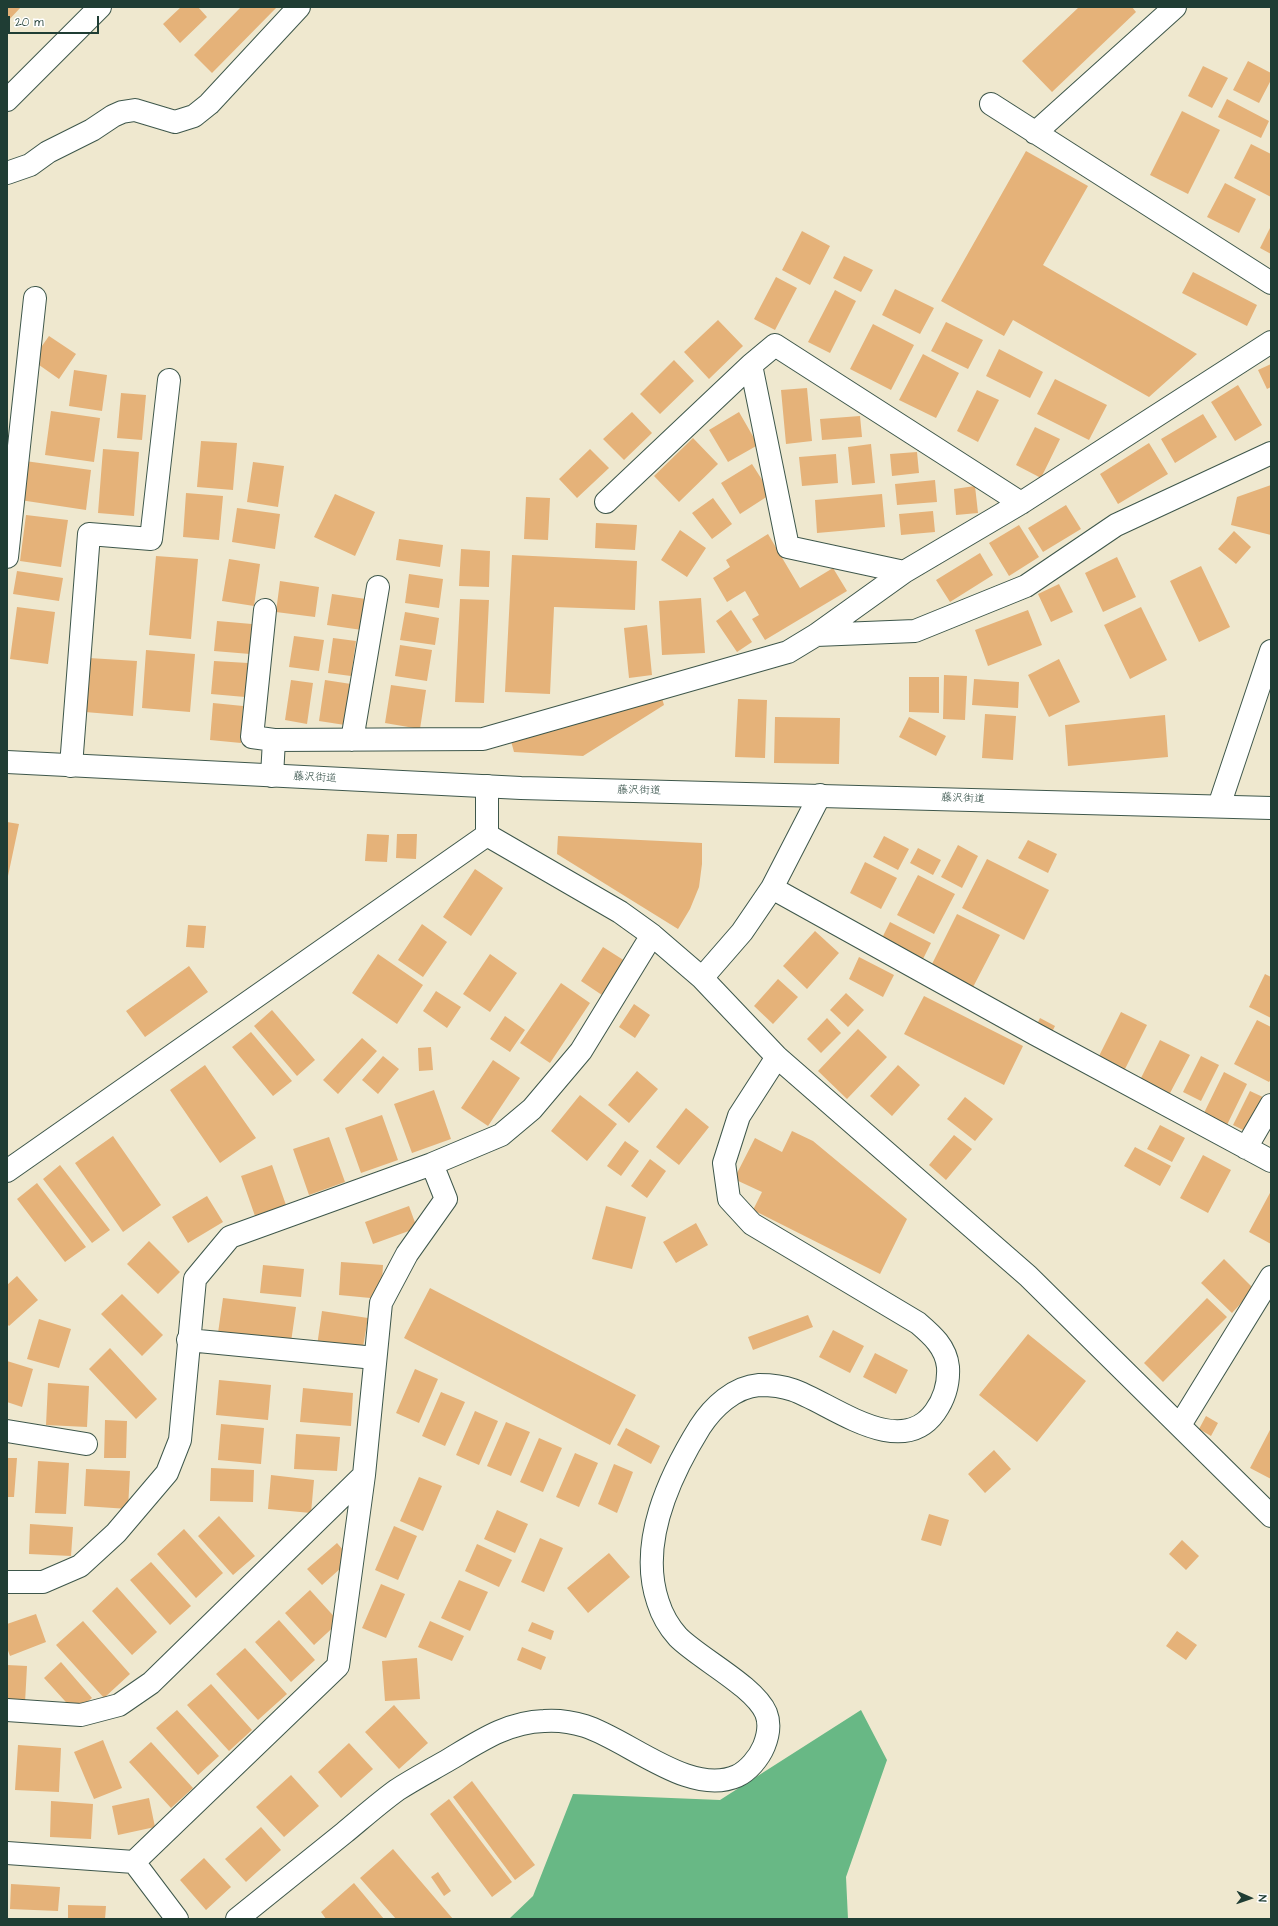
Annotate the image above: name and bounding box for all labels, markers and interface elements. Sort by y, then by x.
scale bar [10,8,101,34]
text: 20 m [15,14,44,31]
street label: 藤沢街道 [293,770,337,786]
street label: 藤沢街道 [617,784,661,798]
street label: 藤沢街道 [941,792,985,806]
north arrow [1230,1878,1270,1918]
text: N [1255,1895,1270,1902]

